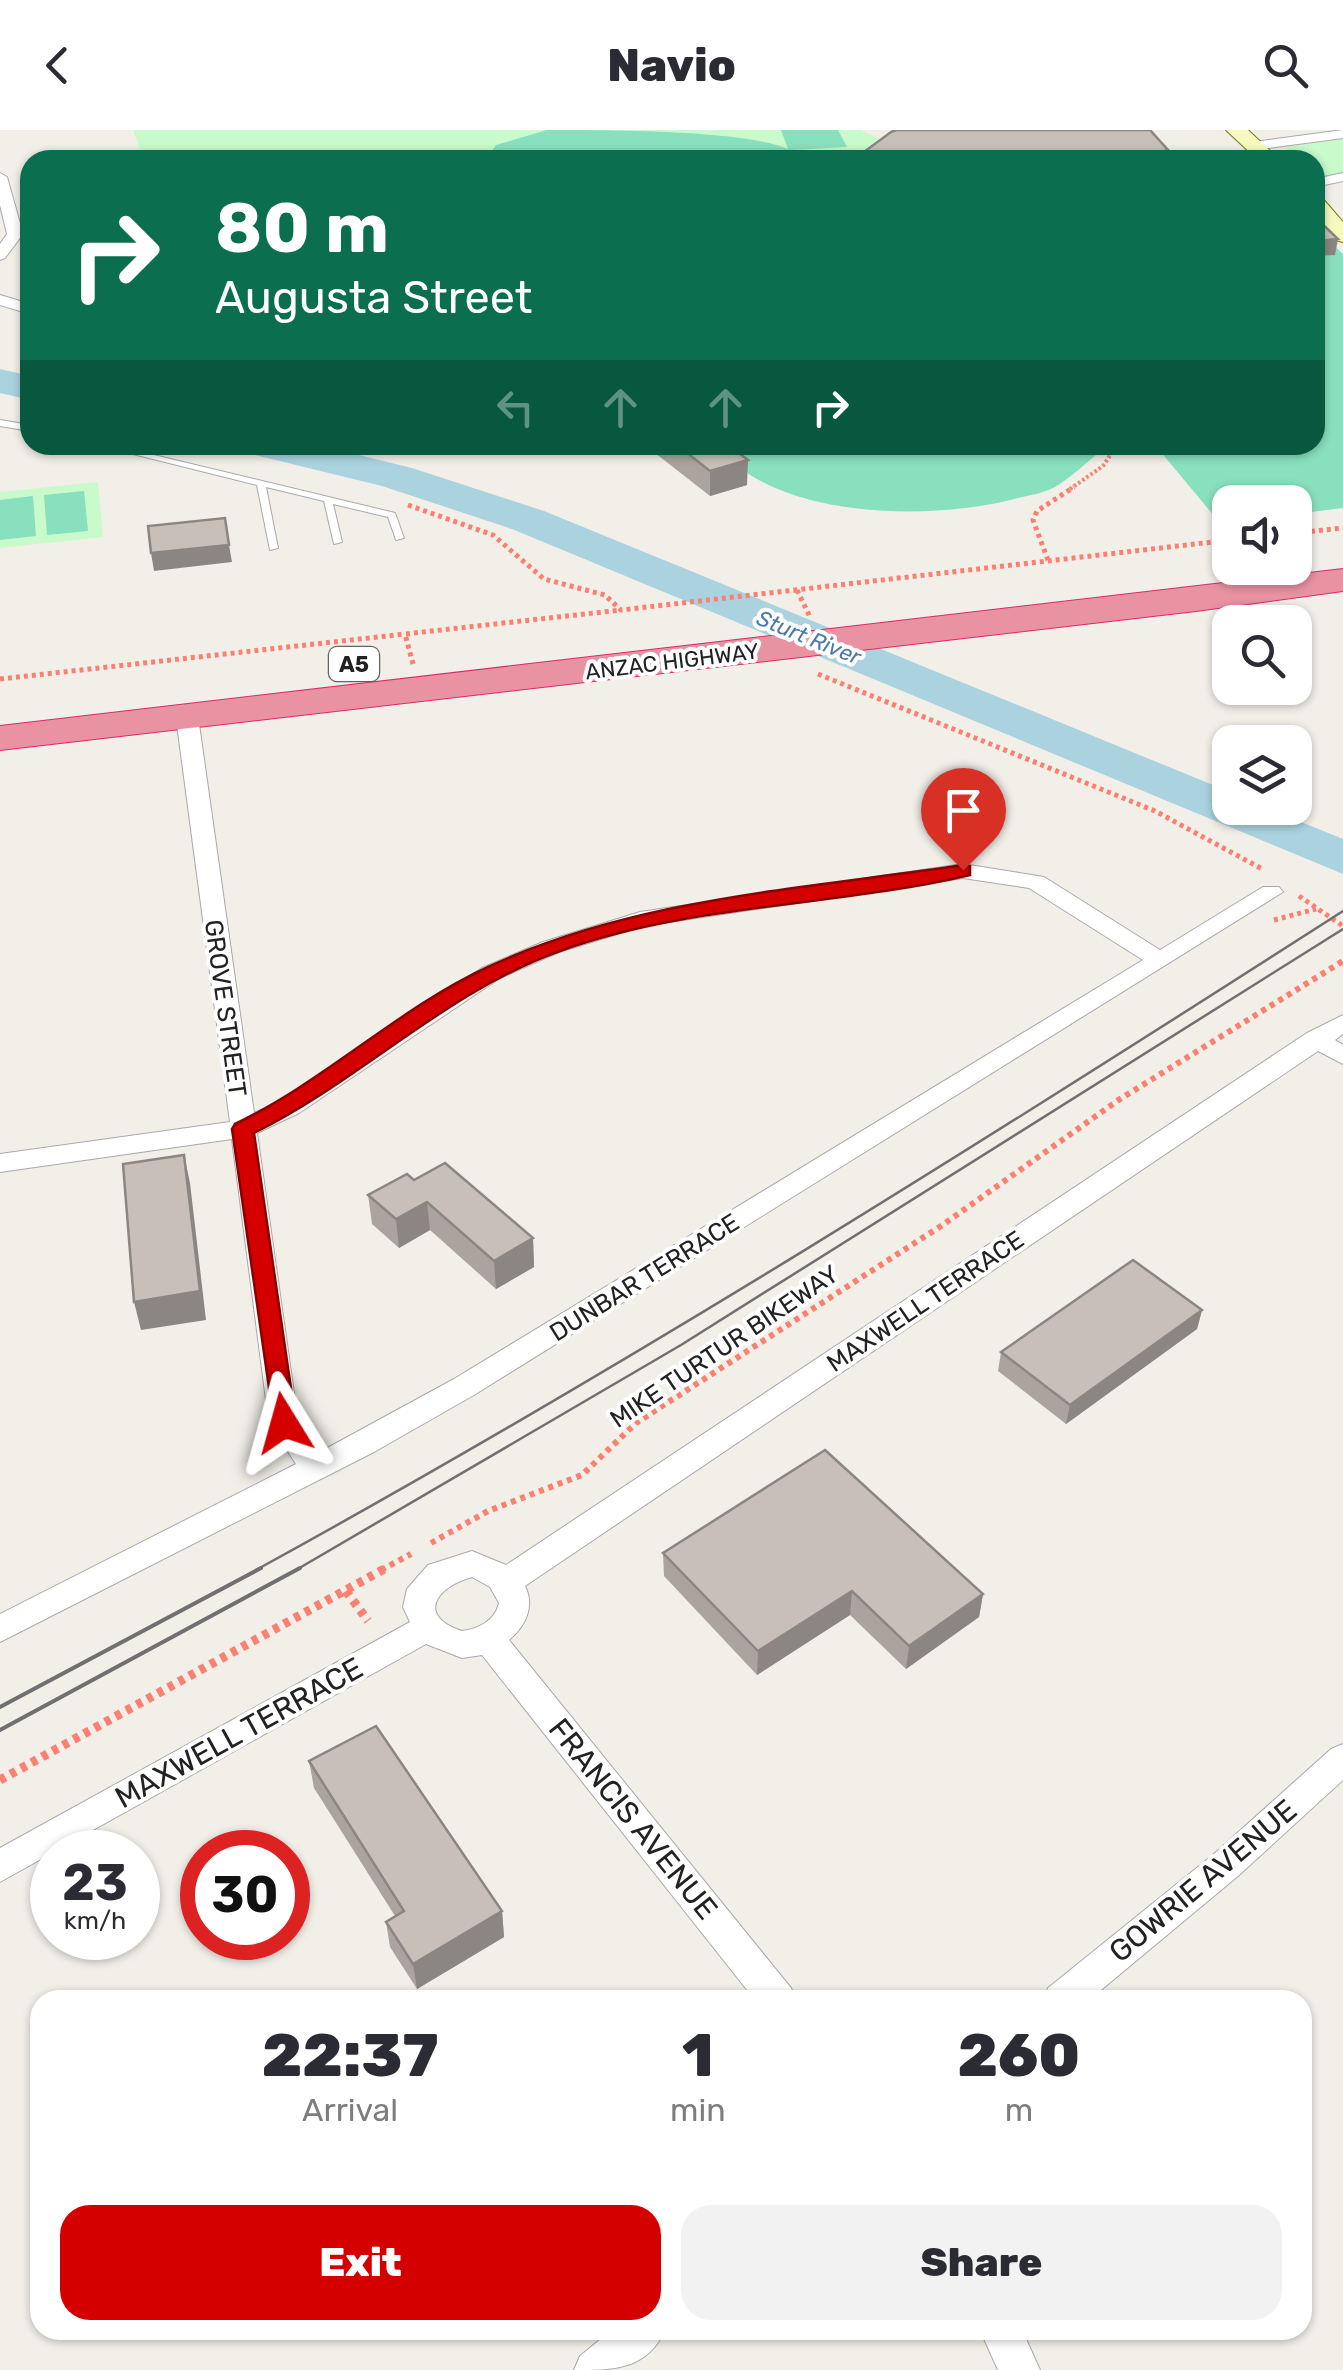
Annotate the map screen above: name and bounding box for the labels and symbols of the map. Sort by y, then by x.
water label: Sturt River [753,604,866,671]
street label: ANZAC HIGHWAY [584,637,760,686]
road number: A5 [329,647,379,681]
pin [921,768,1006,871]
street label: GROVE STREET [199,918,252,1098]
street label: DUNBAR TERRACE [544,1207,744,1347]
street label: MAXWELL TERRACE [821,1225,1029,1378]
street label: MIKE TURTUR BIKEWAY [605,1259,844,1434]
position arrow [232,1371,336,1475]
street label: MAXWELL TERRACE [109,1650,369,1816]
street label: FRANCIS AVENUE [541,1711,725,1927]
street label: GOWRIE AVENUE [1102,1792,1304,1970]
speed limit sign: 30 [180,1830,310,1960]

